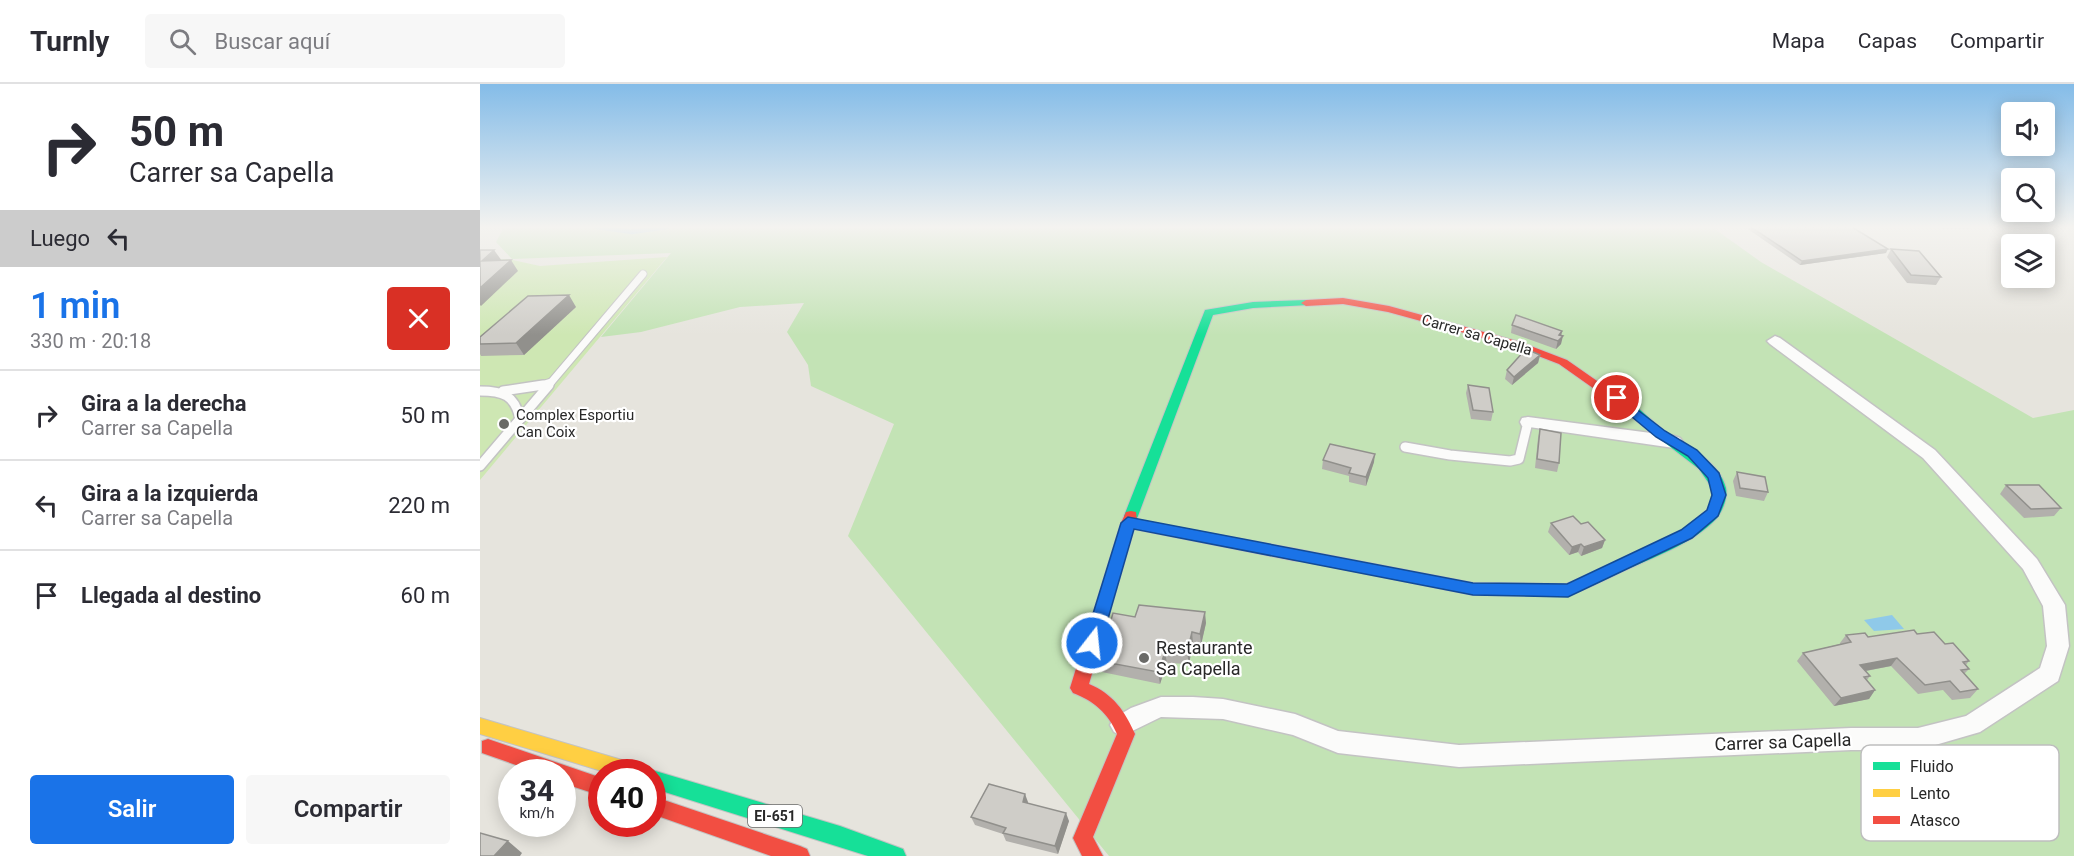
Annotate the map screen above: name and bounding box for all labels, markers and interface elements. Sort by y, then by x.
search box [145,14,565,68]
text: Turnly [30,25,109,58]
icon: search [166,25,199,58]
text: Buscar aquí [214,29,330,54]
text: Mapa [1772,29,1825,53]
text: Capas [1858,29,1917,53]
text: Compartir [1950,29,2044,53]
map controls [2001,102,2055,288]
button: sound [2001,102,2055,156]
text: 50 m [129,107,224,156]
icon: right [30,108,108,186]
text: Carrer sa Capella [129,157,334,189]
button: search [2001,168,2055,222]
icon: left [102,222,135,255]
text: Luego [30,226,90,251]
button: layers [2001,234,2055,288]
text: 1 min [30,285,120,327]
button: close [387,287,450,350]
street label: Carrer sa Capella [1420,311,1534,359]
text: 330 m · 20:18 [30,329,151,353]
pin [1591,372,1642,423]
icon: arrive [1600,381,1633,414]
text: Gira a la derecha [81,391,247,416]
icon: right [30,399,63,432]
text: 50 m [401,403,450,428]
place label: Complex Esportiu Can Coix [516,406,634,441]
text: Carrer sa Capella [81,416,233,440]
marker: Complex Esportiu Can Coix [497,417,511,431]
text: Gira a la izquierda [81,481,258,506]
icon: left [30,489,63,522]
text: 220 m [388,493,450,518]
text: Carrer sa Capella [81,506,233,530]
icon: arrive [30,579,63,612]
text: Llegada al destino [81,583,261,608]
text: 60 m [401,583,450,608]
position arrow [1060,611,1124,675]
place label: Restaurante Sa Capella [1156,637,1252,679]
marker: Restaurante Sa Capella [1137,651,1151,665]
street label: Carrer sa Capella [1714,729,1852,754]
legend [1861,745,2059,841]
text: Fluido [1910,757,1954,776]
speed limit sign: 40 [588,759,666,837]
text: 34 [520,773,554,808]
button: Salir [30,775,234,844]
button: Compartir [246,775,450,844]
text: Lento [1910,784,1950,803]
text: km/h [519,804,555,822]
road number: EI-651 [748,805,802,827]
text: Atasco [1910,811,1960,830]

